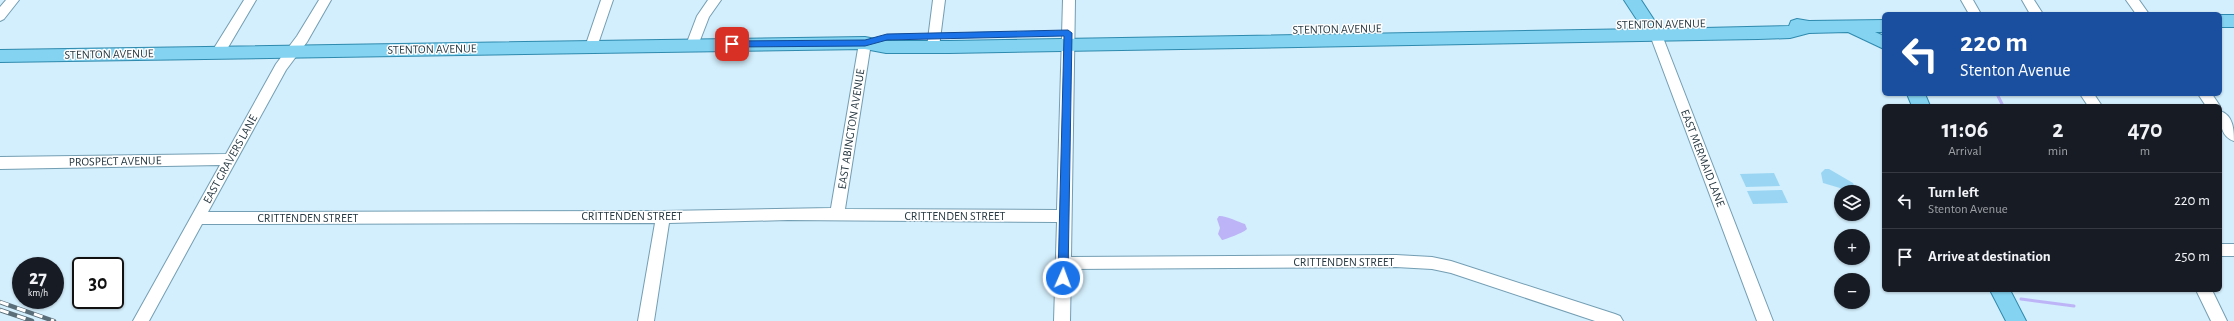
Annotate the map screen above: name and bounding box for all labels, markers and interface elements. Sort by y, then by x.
street label: STENTON AVENUE [1616,17,1706,31]
street label: STENTON AVENUE [1292,22,1382,36]
pin [715,27,749,61]
icon: left [1894,28,1946,80]
text: 220 m [1960,29,2028,57]
icon: arrive [721,33,743,55]
street label: STENTON AVENUE [387,42,477,56]
street label: STENTON AVENUE [64,47,154,61]
text: Stenton Avenue [1960,62,2070,80]
street label: EAST ABINGTON AVENUE [836,68,866,190]
street label: EAST MERMAID LANE [1679,108,1727,209]
street label: EAST GRAVERS LANE [201,112,259,205]
text: 11:06 [1941,118,1988,142]
text: 2 [2052,118,2064,142]
text: 470 [2128,118,2163,142]
text: Arrival [1948,145,1982,158]
text: min [2048,145,2068,158]
text: m [2140,145,2150,158]
street label: PROSPECT AVENUE [69,154,162,168]
map controls [1834,185,1870,309]
button: layers [1834,185,1870,221]
text: Turn left [1928,185,1979,200]
icon: left [1894,190,1916,212]
text: 220 m [2174,193,2210,208]
text: Stenton Avenue [1928,203,2008,216]
street label: CRITTENDEN STREET [582,210,683,222]
street label: CRITTENDEN STREET [905,210,1006,222]
street label: CRITTENDEN STREET [258,212,359,224]
button: + [1834,229,1870,265]
icon: arrive [1894,246,1916,268]
text: Arrive at destination [1928,249,2051,264]
text: 250 m [2175,249,2210,264]
street label: CRITTENDEN STREET [1294,256,1395,268]
speed limit sign: 30 [72,257,124,309]
position arrow [1042,257,1084,299]
text: 27 [29,268,47,288]
button: − [1834,273,1870,309]
text: km/h [28,288,48,298]

